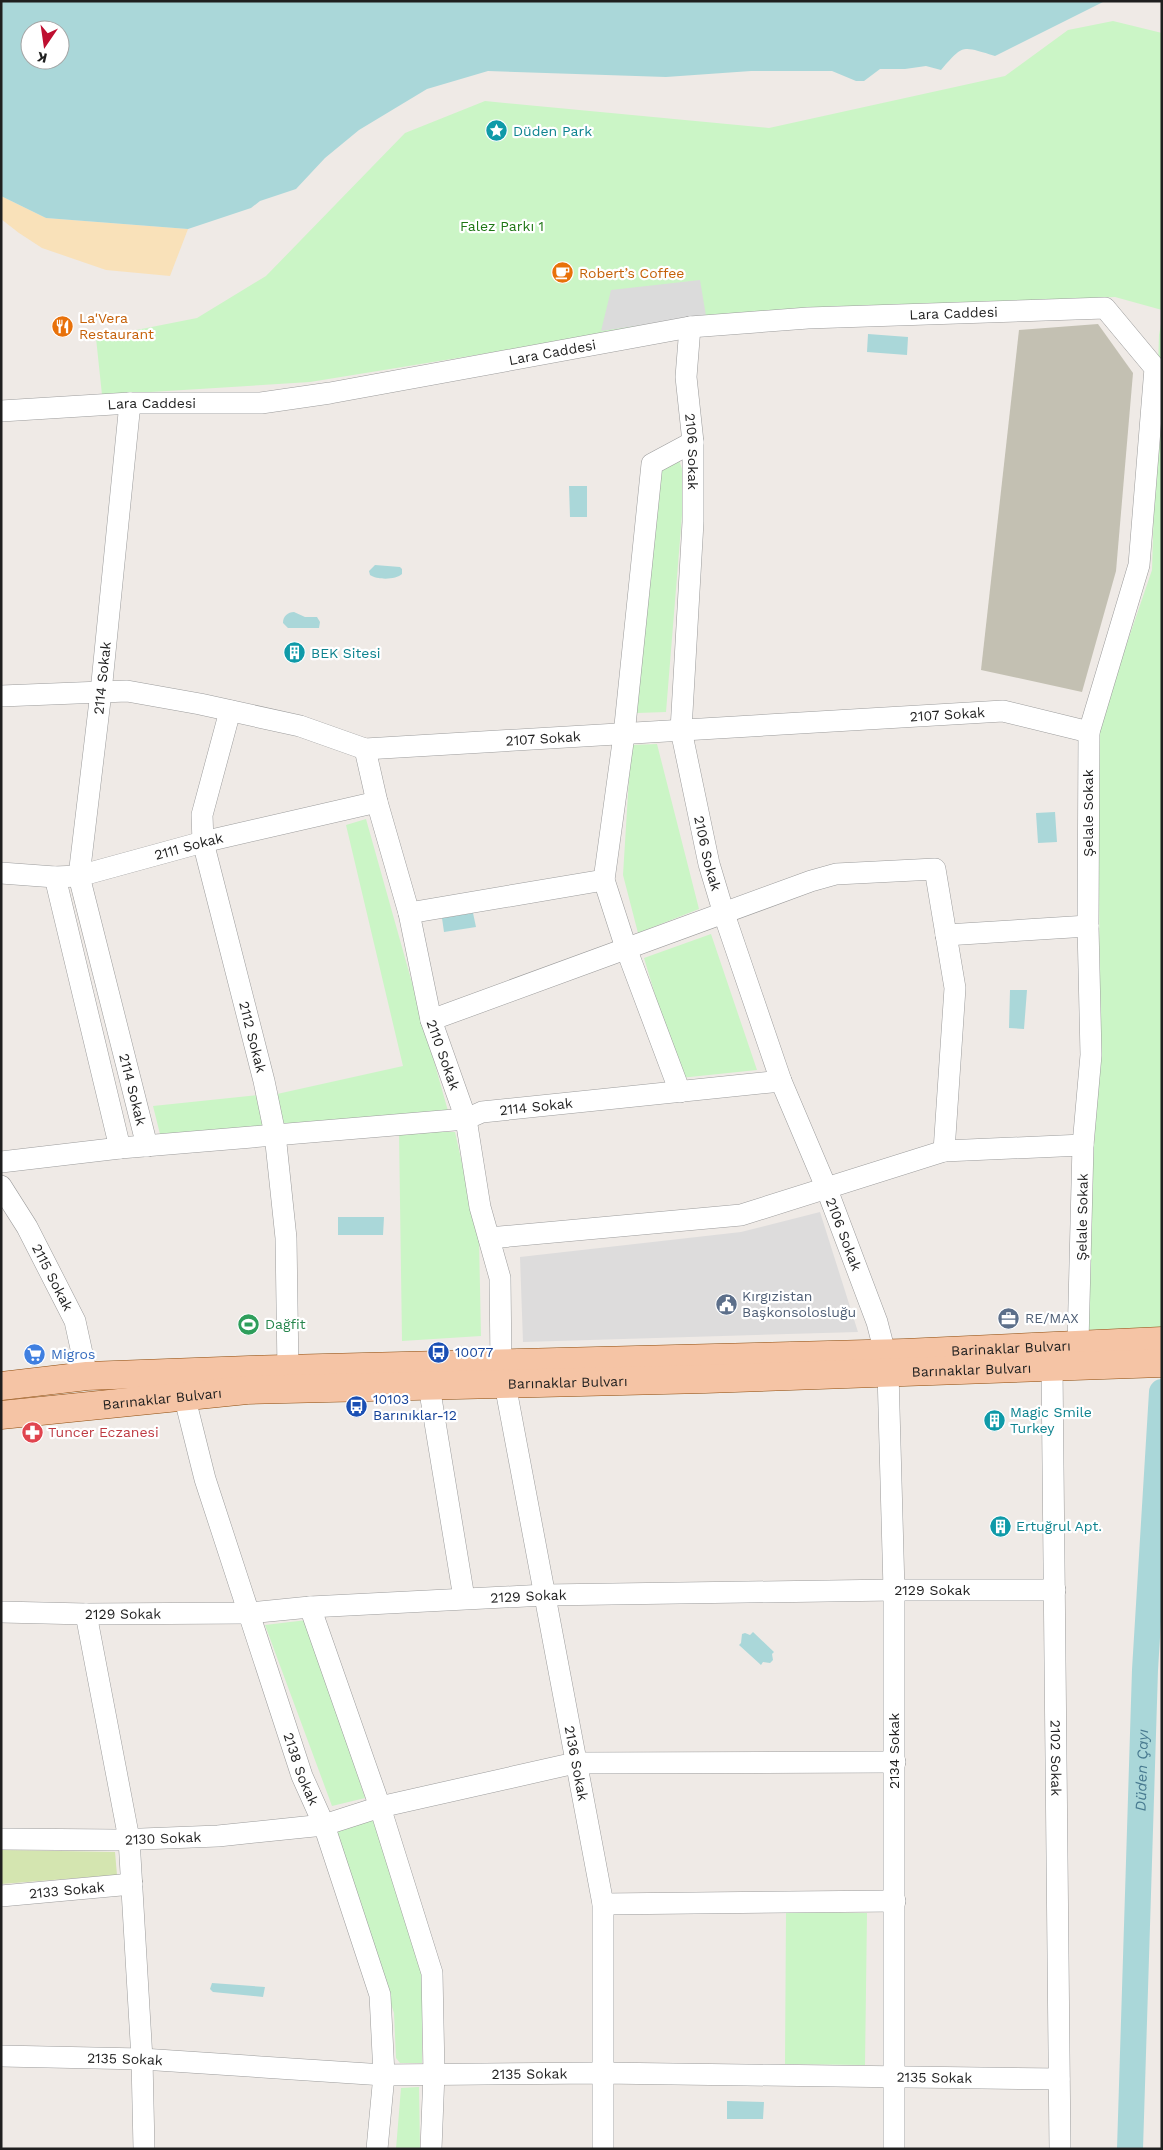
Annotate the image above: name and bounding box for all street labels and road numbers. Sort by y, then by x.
street label: Lara Caddesi [909,304,998,323]
street label: Lara Caddesi [507,336,597,368]
street label: Lara Caddesi [107,395,196,412]
street label: 2106 Sokak [682,412,701,490]
street label: 2114 Sokak [90,641,114,715]
street label: 2107 Sokak [909,704,986,725]
street label: 2107 Sokak [505,728,581,749]
street label: Şelale Sokak [1080,769,1096,857]
street label: 2106 Sokak [691,814,725,893]
street label: 2111 Sokak [153,830,225,863]
street label: 2112 Sokak [236,1000,270,1074]
street label: 2110 Sokak [423,1017,463,1092]
street label: 2114 Sokak [116,1052,150,1127]
street label: 2114 Sokak [499,1095,573,1118]
street label: Şelale Sokak [1073,1173,1091,1261]
street label: 2106 Sokak [823,1195,865,1273]
street label: 2115 Sokak [29,1241,76,1314]
street label: Barinaklar Bulvarı [951,1337,1071,1359]
street label: Barınaklar Bulvarı [911,1360,1032,1380]
street label: Barınaklar Bulvarı [508,1373,628,1392]
street label: Barınaklar Bulvarı [102,1385,223,1413]
street label: 2129 Sokak [894,1582,971,1598]
street label: 2129 Sokak [490,1587,567,1606]
street label: 2129 Sokak [85,1606,161,1622]
street label: 2134 Sokak [886,1713,902,1789]
street label: 2102 Sokak [1048,1720,1064,1796]
street label: 2136 Sokak [562,1724,591,1802]
street label: 2138 Sokak [280,1731,322,1808]
street label: 2130 Sokak [124,1829,201,1848]
street label: 2133 Sokak [28,1879,105,1901]
street label: 2135 Sokak [87,2050,163,2068]
street label: 2135 Sokak [491,2065,567,2082]
street label: 2135 Sokak [896,2069,972,2086]

